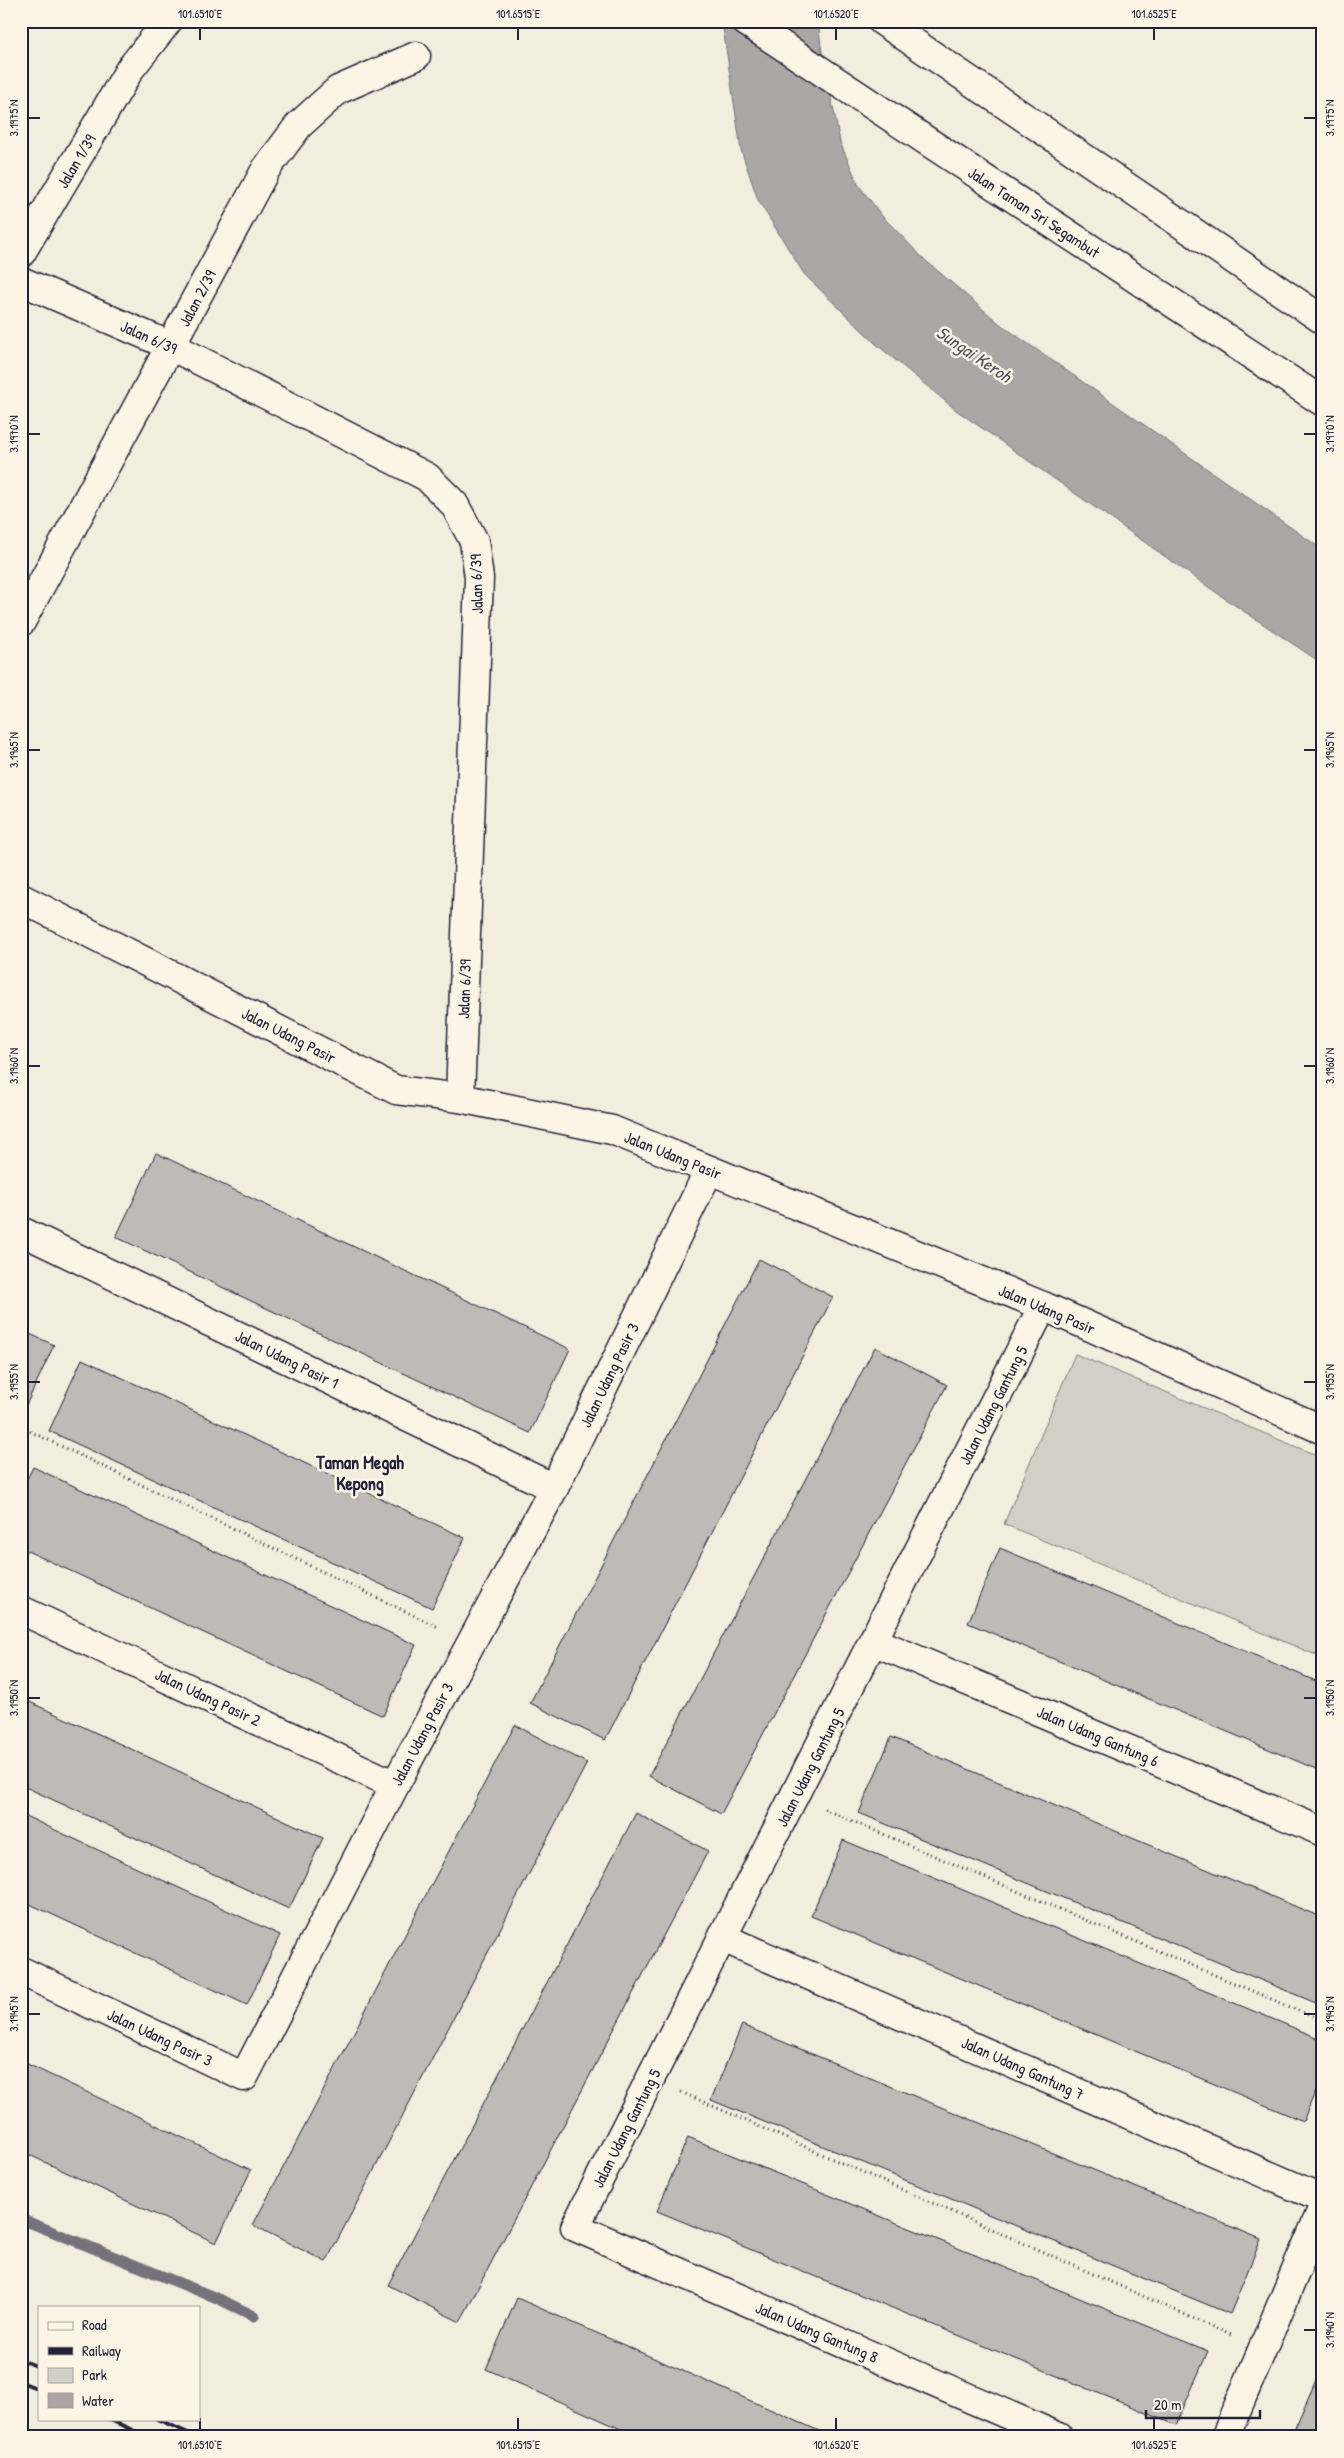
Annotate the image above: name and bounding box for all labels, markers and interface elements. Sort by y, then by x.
text: 101.6510°E [178,5,223,22]
text: 101.6515°E [496,5,541,22]
text: 101.6520°E [813,5,859,22]
text: 101.6525°E [1131,5,1177,22]
text: 3.1975°N [5,100,22,136]
text: 3.1975°N [1321,100,1338,136]
street label: Jalan 1/39 [51,130,101,192]
street label: Jalan Taman Sri Segambut [964,161,1104,263]
street label: Jalan 2/39 [173,266,221,330]
street label: Jalan 6/39 [117,315,181,359]
water label: Sungai Keroh [932,320,1017,389]
text: 3.1970°N [5,415,22,453]
text: 3.1970°N [1321,415,1338,453]
street label: Jalan 6/39 [464,554,488,614]
text: 3.1965°N [5,732,22,768]
text: 3.1965°N [1321,732,1338,768]
street label: Jalan 6/39 [452,959,476,1019]
street label: Jalan Udang Pasir [238,1002,340,1068]
text: 3.1960°N [5,1048,22,1084]
text: 3.1960°N [1321,1048,1338,1084]
street label: Jalan Udang Pasir [621,1126,725,1184]
street label: Jalan Udang Pasir [995,1279,1099,1339]
street label: Jalan Udang Pasir 3 [574,1319,644,1431]
street label: Jalan Udang Pasir 1 [232,1324,342,1394]
street label: Jalan Udang Gantung 5 [953,1342,1033,1468]
text: 3.1955°N [5,1364,22,1400]
text: 3.1955°N [1321,1364,1338,1400]
district label: Taman Megah Kepong [315,1450,404,1497]
street label: Jalan Udang Pasir 2 [152,1663,265,1731]
street label: Jalan Udang Pasir 3 [386,1679,458,1789]
text: 3.1950°N [5,1680,22,1716]
text: 3.1950°N [1321,1680,1338,1716]
street label: Jalan Udang Gantung 6 [1034,1700,1162,1772]
street label: Jalan Udang Gantung 5 [770,1704,850,1830]
text: 3.1945°N [5,1996,22,2032]
text: 3.1945°N [1321,1996,1338,2032]
street label: Jalan Udang Pasir 3 [104,2003,216,2071]
street label: Jalan Udang Gantung 7 [958,2031,1088,2105]
street label: Jalan Udang Gantung 5 [586,2065,666,2191]
street label: Jalan Udang Gantung 8 [752,2296,882,2368]
legend [38,2306,200,2420]
text: 3.1940°N [1321,2312,1338,2348]
text: Road [82,2314,107,2335]
text: Railway [82,2340,121,2361]
text: Park [82,2364,107,2385]
scale bar [1146,2388,1260,2420]
text: Water [82,2390,114,2411]
text: 20 m [1154,2394,1181,2415]
text: 101.6510°E [178,2436,223,2453]
text: 101.6515°E [496,2436,541,2453]
text: 101.6520°E [813,2436,859,2453]
text: 101.6525°E [1131,2436,1177,2453]

